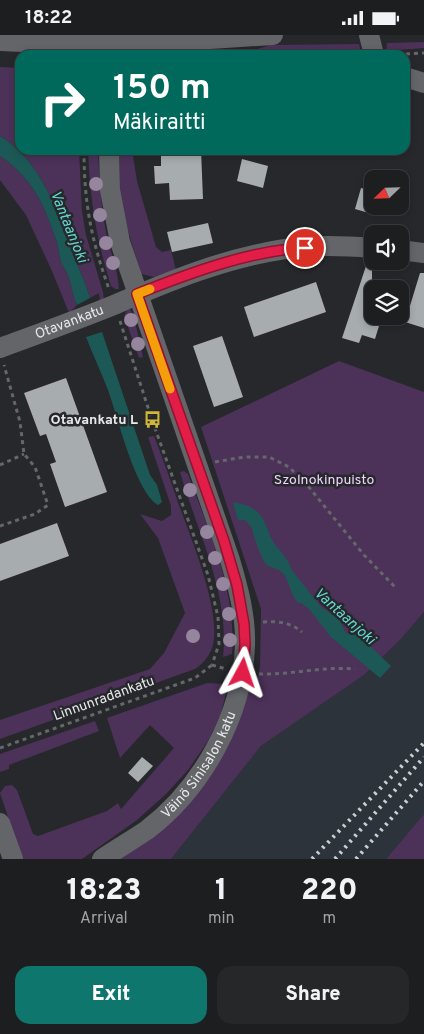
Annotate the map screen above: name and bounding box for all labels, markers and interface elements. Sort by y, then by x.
text: 18:22 [25,6,72,30]
text: 150 m [113,67,211,111]
icon: right [30,70,95,135]
text: Mäkiraitti [113,110,206,137]
north arrow [364,170,409,215]
map controls [364,170,409,325]
water label: Vantaanjoki [45,188,92,267]
button: sound [364,225,409,270]
pin [284,227,326,269]
icon: arrive [291,234,319,262]
button: layers [364,280,409,325]
street label: Otavankatu [33,301,106,343]
bus stop icon: Otavankatu L [142,410,162,430]
place label: Otavankatu L [51,412,138,429]
park label: Szolnokinpuisto [274,472,374,489]
water label: Vantaanjoki [309,584,380,650]
position arrow [216,646,268,698]
street label: Linnunradankatu [51,673,157,725]
street label: Väinö Sinisalon katu [158,709,240,822]
text: 18:23 [66,873,142,910]
text: 1 [215,873,227,910]
text: 220 [301,873,358,910]
text: Arrival [80,909,128,929]
text: min [208,909,235,929]
text: m [322,909,336,929]
button: Exit [15,966,207,1024]
button: Share [217,966,409,1024]

